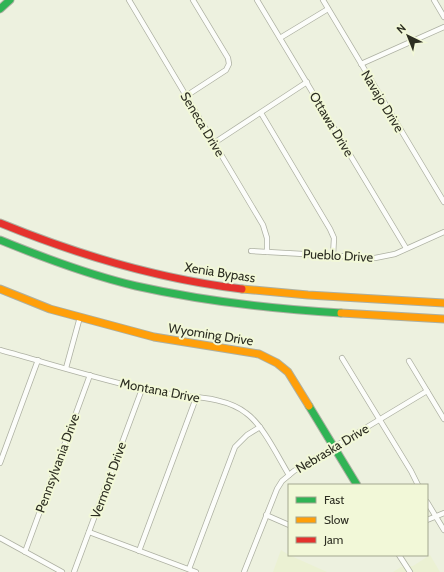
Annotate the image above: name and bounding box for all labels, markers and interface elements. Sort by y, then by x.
north arrow [388,16,428,56]
text: N [394,21,409,36]
street label: Navajo Drive [357,67,408,136]
street label: Seneca Drive [177,89,229,159]
street label: Ottawa Drive [306,89,358,160]
street label: Pueblo Drive [302,245,374,265]
street label: Xenia Bypass [183,259,257,286]
street label: Wyoming Drive [167,319,255,349]
street label: Montana Drive [119,374,202,406]
street label: Pennsylvania Drive [32,411,82,515]
street label: Nebraska Drive [292,420,372,476]
street label: Vermont Drive [87,439,129,520]
legend [288,484,428,556]
text: Fast [324,492,344,507]
text: Slow [324,512,349,527]
text: Jam [323,532,343,547]

